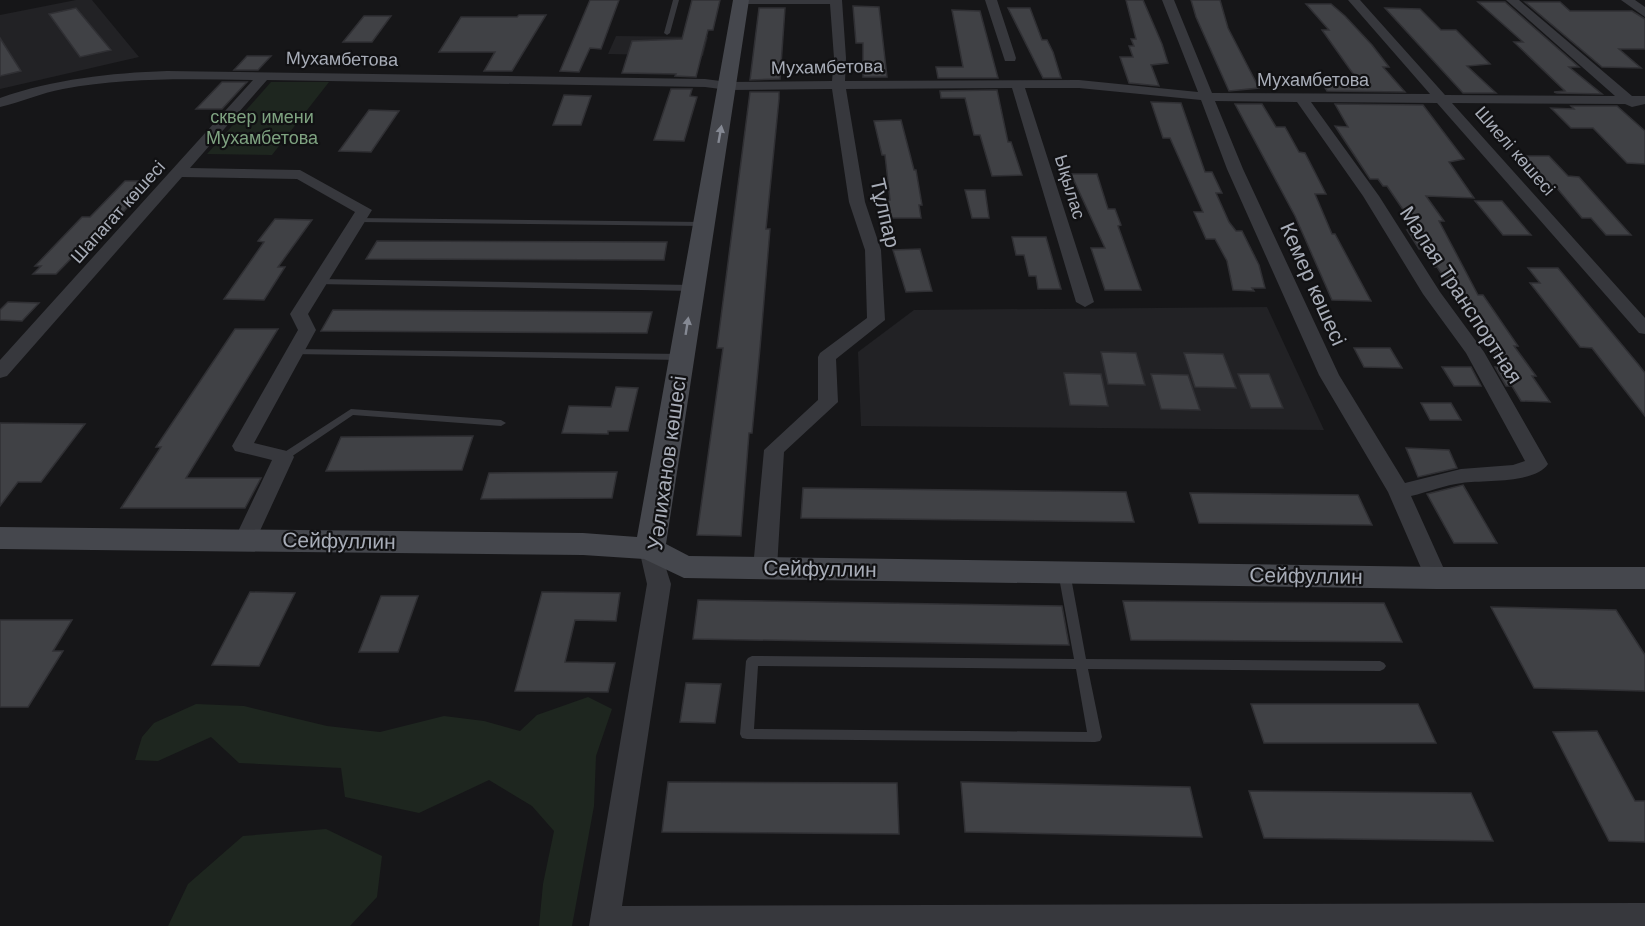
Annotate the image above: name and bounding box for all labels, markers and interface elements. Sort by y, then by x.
street label: Мухамбетова [286,48,399,70]
street label: Мухамбетова [771,56,884,78]
street label: Мухамбетова [1257,70,1370,90]
street label: Шиелі көшесі [1471,103,1559,199]
park label: сквер имени Мухамбетова [206,107,319,148]
one-way arrow [715,124,724,143]
street label: Ықылас [1051,152,1089,222]
street label: Шапагат көшесі [67,157,169,267]
street label: Тұлпар [866,176,905,250]
street label: Малая Транспортная [1396,202,1527,387]
street label: Кемер көшесі [1276,219,1351,349]
one-way arrow [683,316,692,335]
street label: Уәлиханов көшесі [643,374,690,552]
street label: Сейфуллин [282,528,396,553]
street label: Сейфуллин [763,556,877,581]
street label: Сейфуллин [1249,563,1363,588]

